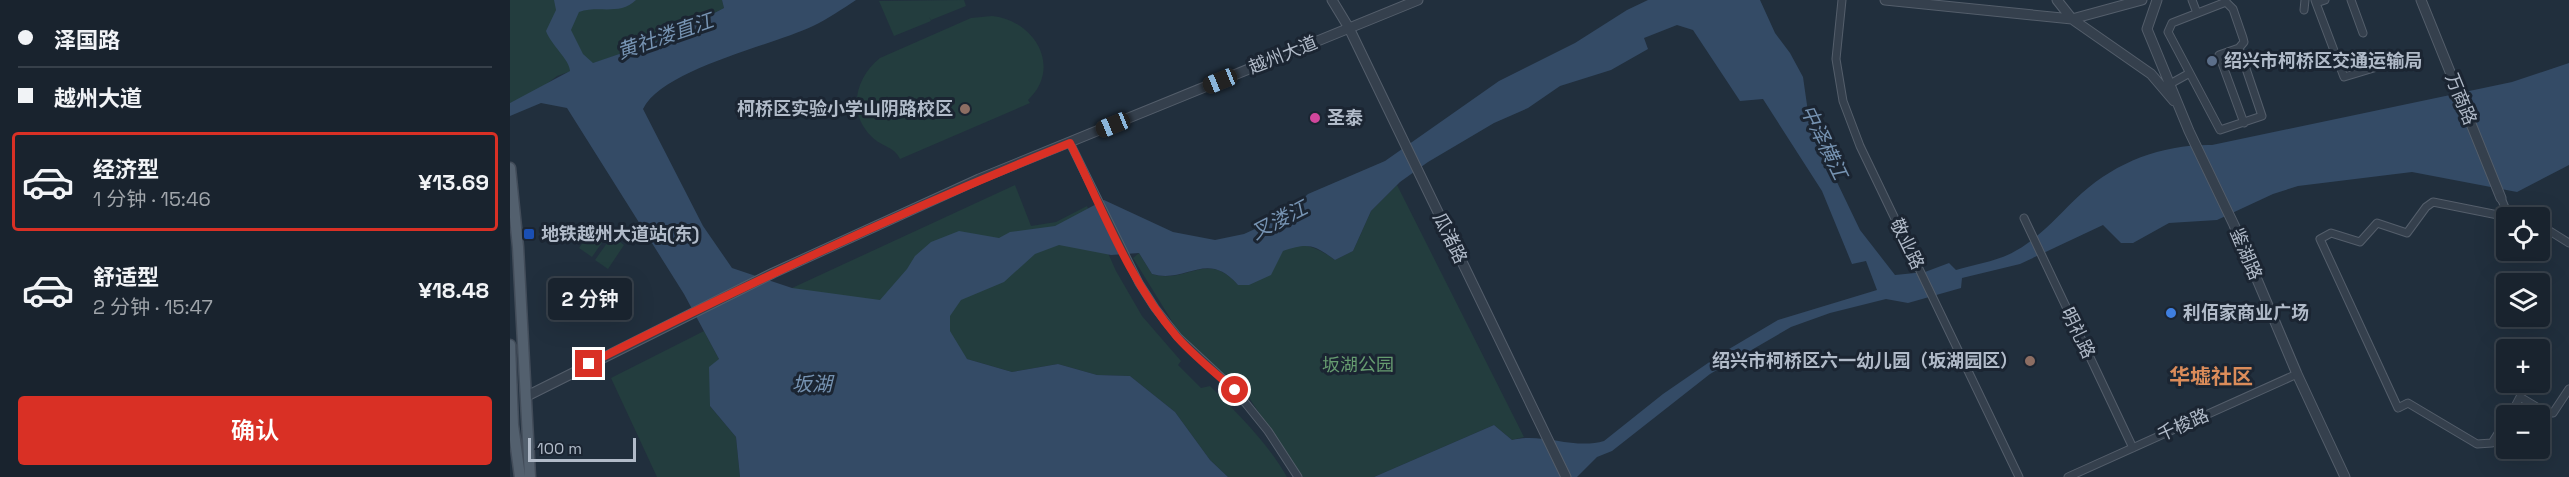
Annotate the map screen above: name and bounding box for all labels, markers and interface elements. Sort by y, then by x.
water label: 黄社溇直江 [613,7,718,65]
text: 泽国路 [54,26,120,54]
street label: 越州大道 [1245,30,1320,79]
place label: 绍兴市柯桥区交通运输局 [2224,49,2422,72]
marker: 绍兴市柯桥区交通运输局 [2205,54,2219,68]
car [1200,66,1240,96]
street label: 万商路 [2441,69,2482,128]
text: 越州大道 [54,84,142,112]
place label: 柯桥区实验小学山阴路校区 [737,97,953,120]
water label: 中泽横江 [1795,100,1854,185]
marker: 柯桥区实验小学山阴路校区 [958,102,972,116]
place label: 圣泰 [1327,106,1363,129]
car [1093,110,1133,140]
marker: 圣泰 [1308,111,1322,125]
icon: car [21,155,75,209]
text: 经济型 [93,155,159,183]
text: ¥13.69 [419,168,489,196]
text: 1 分钟 · 15:46 [93,186,211,212]
water label: 叉溇江 [1246,194,1313,245]
map controls [2496,207,2550,459]
button: locate [2496,207,2550,261]
street label: 瓜渚路 [1428,208,1473,267]
street label: 敬业路 [1885,214,1930,273]
place label: 地铁越州大道站(东) [541,222,699,245]
street label: 鉴湖路 [2225,224,2268,283]
marker: 地铁越州大道站(东) [522,227,536,241]
icon: car [21,263,75,317]
text: 舒适型 [93,263,159,291]
button: layers [2496,273,2550,327]
text: ¥18.48 [418,276,489,304]
callout: 2 分钟 [547,277,631,319]
text: 2 分钟 [562,286,618,312]
text: 2 分钟 · 15:47 [93,294,213,320]
place label: 利佰家商业广场 [2183,301,2309,324]
street label: 明礼路 [2056,303,2101,362]
marker: 利佰家商业广场 [2164,306,2178,320]
button: + [2496,339,2550,393]
place label: 绍兴市柯桥区六一幼儿园（坂湖园区） [1712,349,2018,372]
route end [575,350,602,377]
park label: 坂湖公园 [1322,353,1394,376]
marker: 绍兴市柯桥区六一幼儿园（坂湖园区） [2023,354,2037,368]
district label: 华墟社区 [2169,363,2253,390]
water label: 坂湖 [792,371,835,397]
route start [1221,376,1248,403]
button: 确认 [18,396,492,465]
street label: 千梭路 [2153,403,2212,446]
button: − [2496,405,2550,459]
scale bar [528,435,636,462]
text: 100 m [537,438,582,459]

